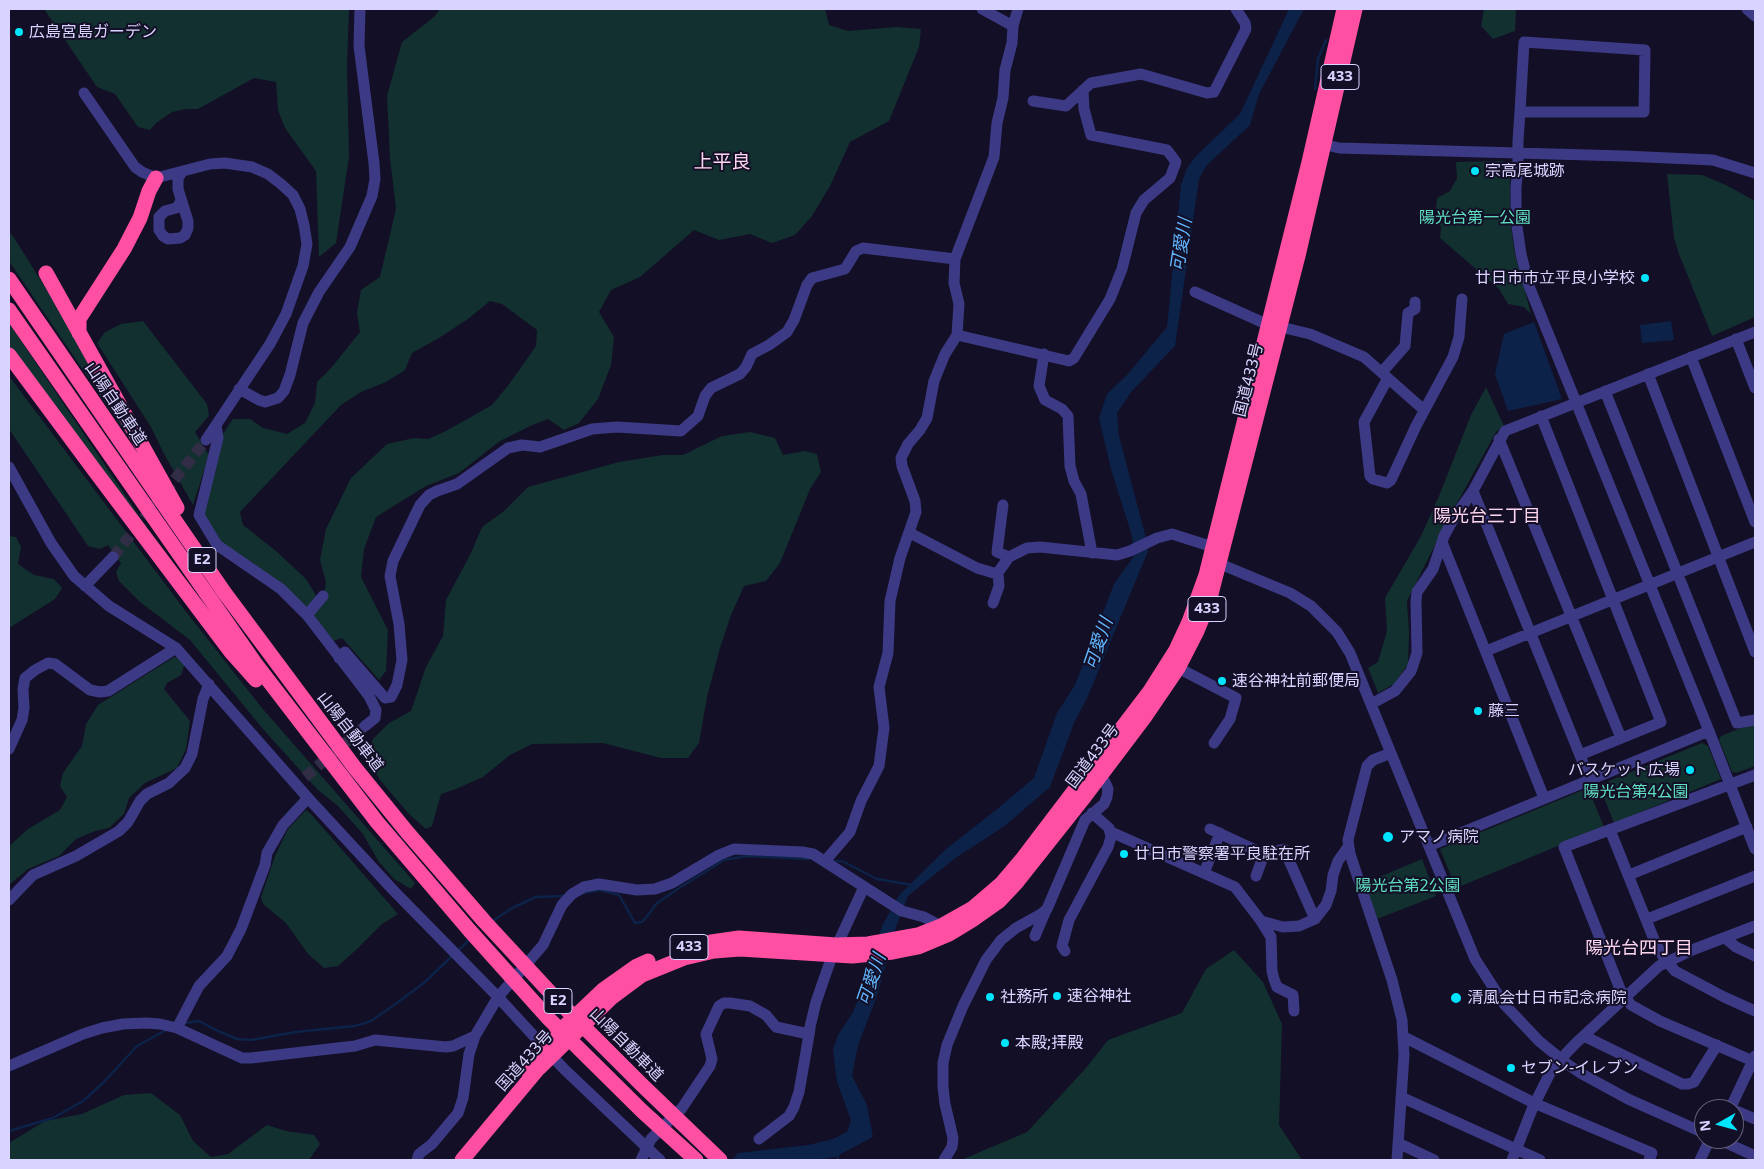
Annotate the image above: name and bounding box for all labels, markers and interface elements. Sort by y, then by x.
place label: 広島宮島ガーデン [29,22,157,42]
marker: 広島宮島ガーデン [13,26,25,38]
road number: 433 [1321,64,1359,90]
district label: 上平良 [694,152,750,174]
place label: 宗高尾城跡 [1485,161,1565,181]
marker: 宗高尾城跡 [1469,165,1481,177]
park label: 陽光台第一公園 [1419,208,1531,228]
water label: 可愛川 [1167,217,1197,273]
place label: 廿日市市立平良小学校 [1475,268,1635,288]
marker: 廿日市市立平良小学校 [1639,272,1651,284]
street label: 国道433号 [1231,341,1267,419]
street label: 山陽自動車道 [80,359,150,449]
district label: 陽光台三丁目 [1433,506,1541,528]
road number: E2 [188,548,216,572]
road number: 433 [1188,596,1226,622]
water label: 可愛川 [1080,615,1118,673]
place label: 速谷神社前郵便局 [1232,671,1360,691]
marker: 速谷神社前郵便局 [1216,675,1228,687]
street label: 山陽自動車道 [313,688,387,776]
place label: 藤三 [1488,701,1520,721]
marker: 藤三 [1472,705,1484,717]
street label: 国道433号 [1063,720,1123,792]
place label: バスケット広場 [1568,760,1680,780]
marker: バスケット広場 [1684,764,1696,776]
park label: 陽光台第4公園 [1583,782,1689,802]
place label: アマノ病院 [1399,827,1479,847]
marker: アマノ病院 [1381,830,1395,844]
place label: 廿日市警察署平良駐在所 [1134,844,1310,864]
marker: 廿日市警察署平良駐在所 [1118,848,1130,860]
park label: 陽光台第2公園 [1355,876,1461,896]
road number: 433 [670,934,708,960]
district label: 陽光台四丁目 [1585,938,1693,960]
water label: 可愛川 [853,951,891,1009]
place label: 速谷神社 [1067,986,1131,1006]
place label: 社務所 [1000,987,1048,1007]
road number: E2 [544,988,572,1014]
place label: 清風会廿日市記念病院 [1467,988,1627,1008]
marker: 速谷神社 [1051,990,1063,1002]
marker: 社務所 [984,991,996,1003]
marker: 清風会廿日市記念病院 [1449,991,1463,1005]
street label: 山陽自動車道 [585,1004,667,1086]
street label: 国道433号 [493,1027,557,1095]
place label: 本殿;拝殿 [1015,1033,1083,1053]
marker: 本殿;拝殿 [999,1037,1011,1049]
place label: セブン-イレブン [1521,1058,1638,1078]
marker: セブン-イレブン [1505,1062,1517,1074]
north arrow [1694,1099,1744,1149]
text: N [1694,1119,1715,1133]

